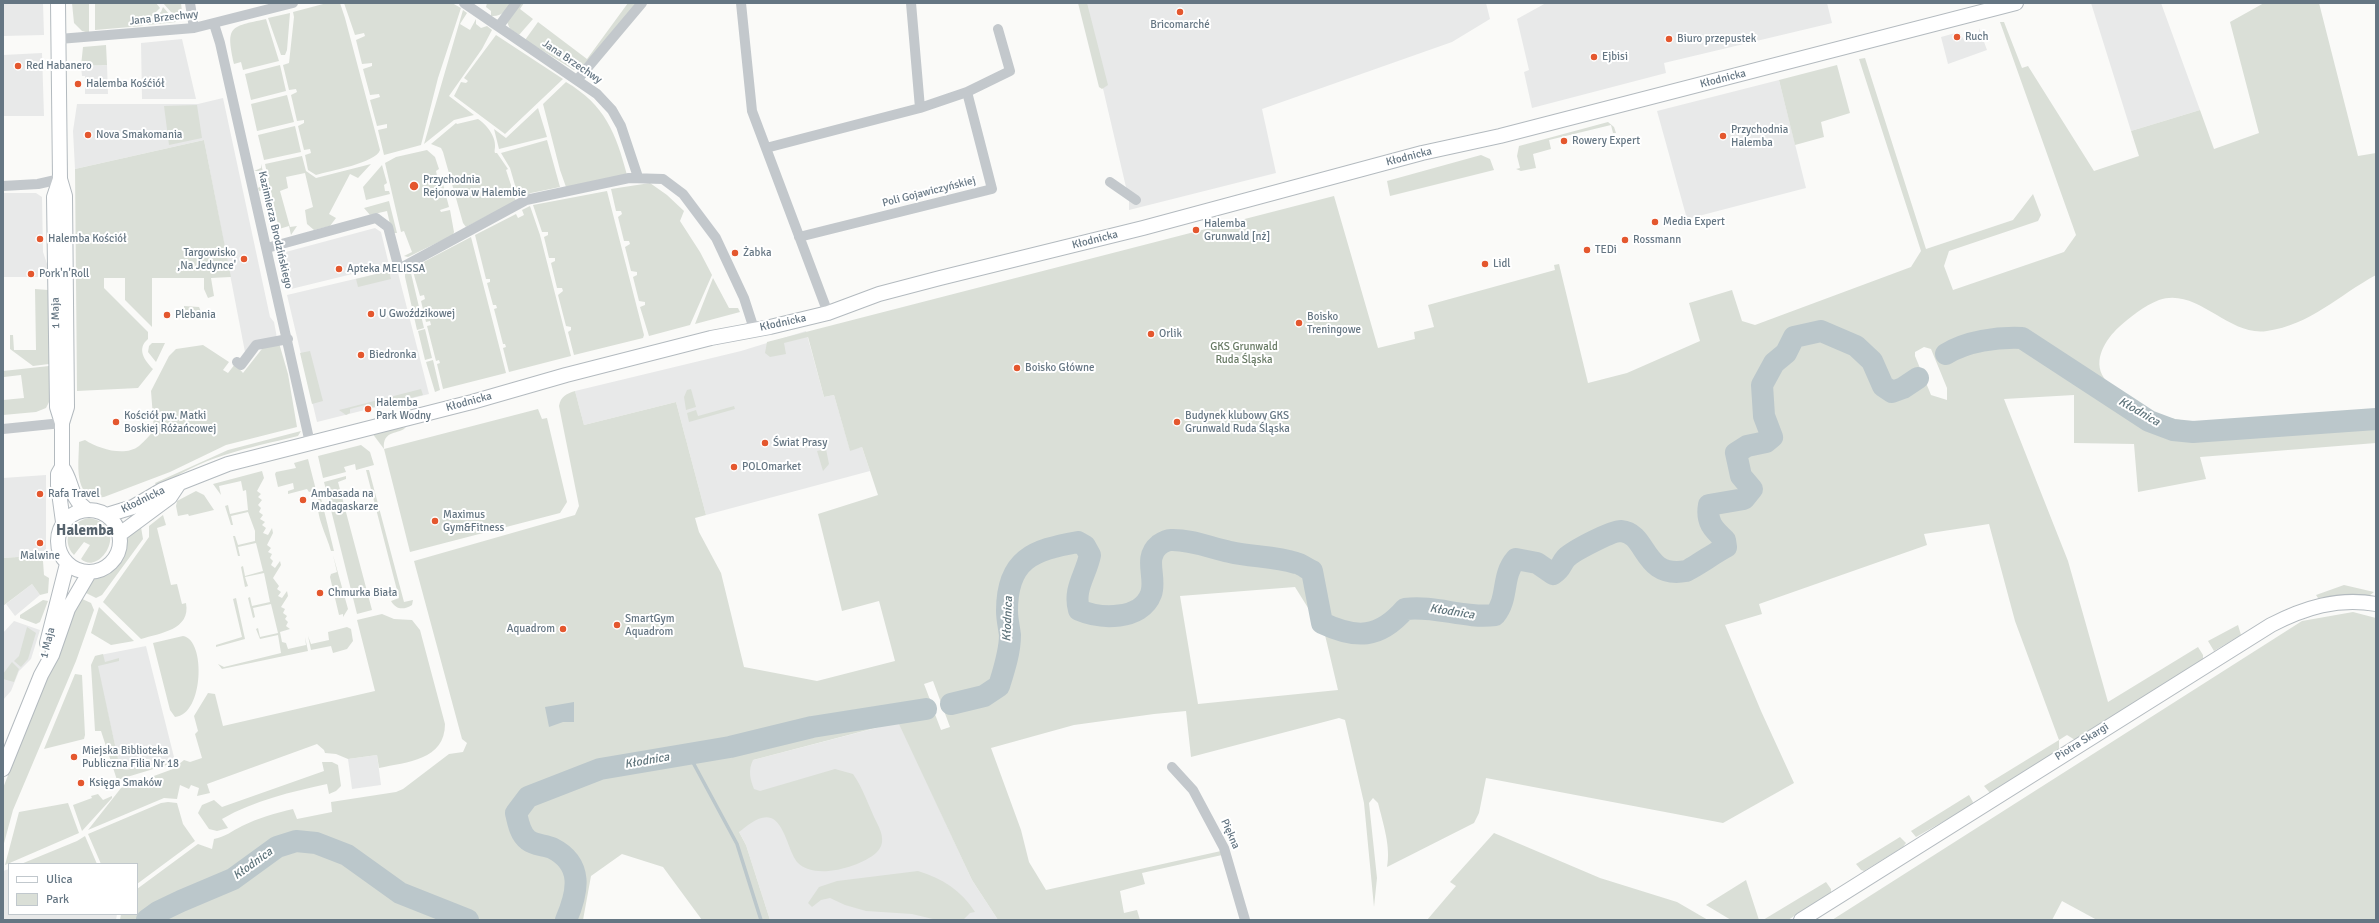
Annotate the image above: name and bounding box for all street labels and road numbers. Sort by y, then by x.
street label: Jana Brzechwy [129,8,199,28]
street label: Jana Brzechwy [540,37,604,87]
street label: Kłodnicka [1699,67,1747,91]
street label: Kłodnicka [1385,145,1433,169]
street label: Kazimierza Brodzińskiego [255,170,295,290]
street label: Poli Gojawiczyńskiej [881,174,977,210]
street label: Kłodnicka [1071,228,1119,252]
street label: 1 Maja [49,297,63,329]
street label: Kłodnicka [759,312,807,334]
street label: Kłodnicka [445,390,493,414]
street label: Kłodnicka [119,484,167,516]
street label: 1 Maja [38,626,58,660]
street label: Piotra Skargi [2053,720,2111,764]
street label: Piękna [1217,817,1243,851]

